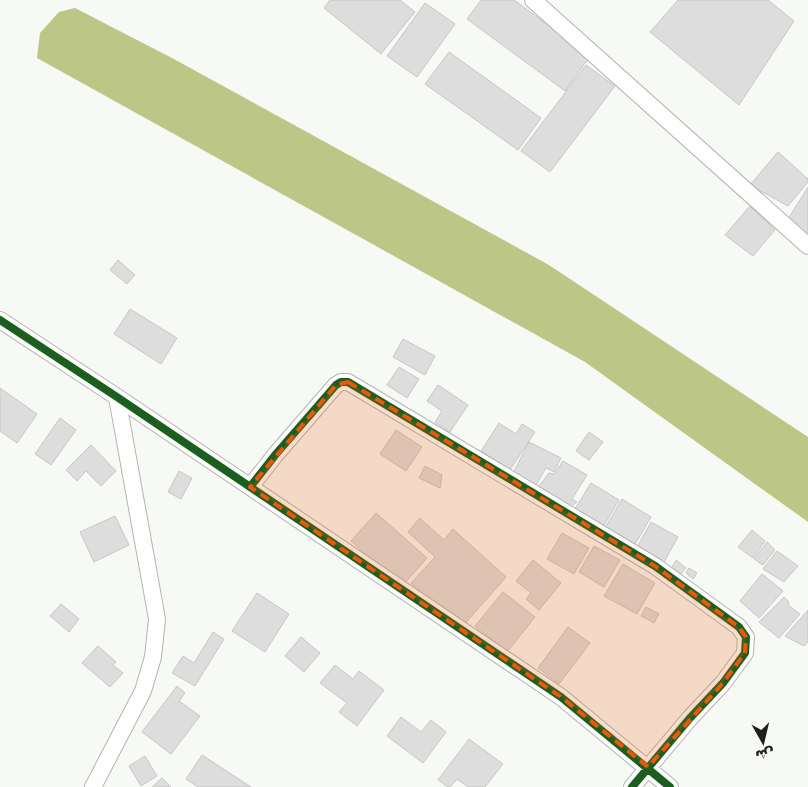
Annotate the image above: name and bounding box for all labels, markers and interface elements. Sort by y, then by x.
north arrow [738,717,788,767]
text: ش [754,746,775,764]

